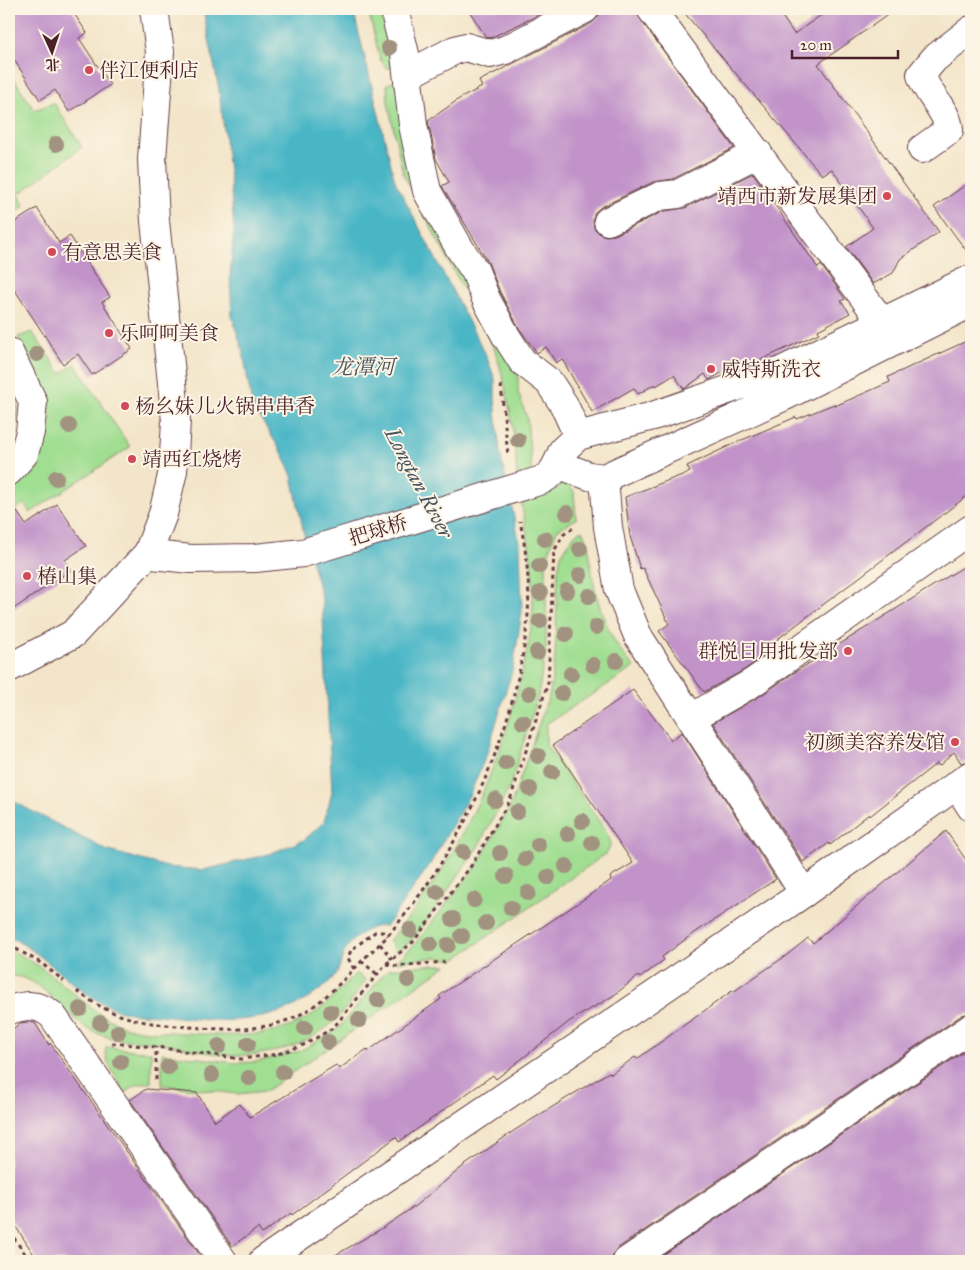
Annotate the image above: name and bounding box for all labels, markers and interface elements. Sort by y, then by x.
north arrow [28,28,78,78]
scale bar [792,28,899,60]
text: 20 m [800,36,832,54]
text: 北 [45,56,60,73]
place label: 伴江便利店 [99,58,199,82]
marker: 伴江便利店 [83,64,95,76]
place label: 靖西市新发展集团 [717,184,877,208]
marker: 靖西市新发展集团 [881,190,893,202]
place label: 有意思美食 [62,240,162,264]
marker: 有意思美食 [46,246,58,258]
place label: 乐呵呵美食 [119,321,219,345]
marker: 乐呵呵美食 [103,327,115,339]
water label: 龙潭河 [332,354,398,380]
place label: 威特斯洗衣 [721,357,821,381]
marker: 威特斯洗衣 [705,363,717,375]
place label: 杨幺妹儿火锅串串香 [135,394,315,418]
marker: 杨幺妹儿火锅串串香 [119,400,131,412]
water label: Longtan River [378,422,460,544]
place label: 靖西红烧烤 [142,447,242,471]
marker: 靖西红烧烤 [126,453,138,465]
street label: 把球桥 [346,510,410,550]
place label: 椿山集 [37,564,97,588]
marker: 椿山集 [21,570,33,582]
place label: 群悦日用批发部 [698,639,838,663]
marker: 群悦日用批发部 [842,645,854,657]
place label: 初颜美容养发馆 [805,730,945,754]
marker: 初颜美容养发馆 [949,736,961,748]

